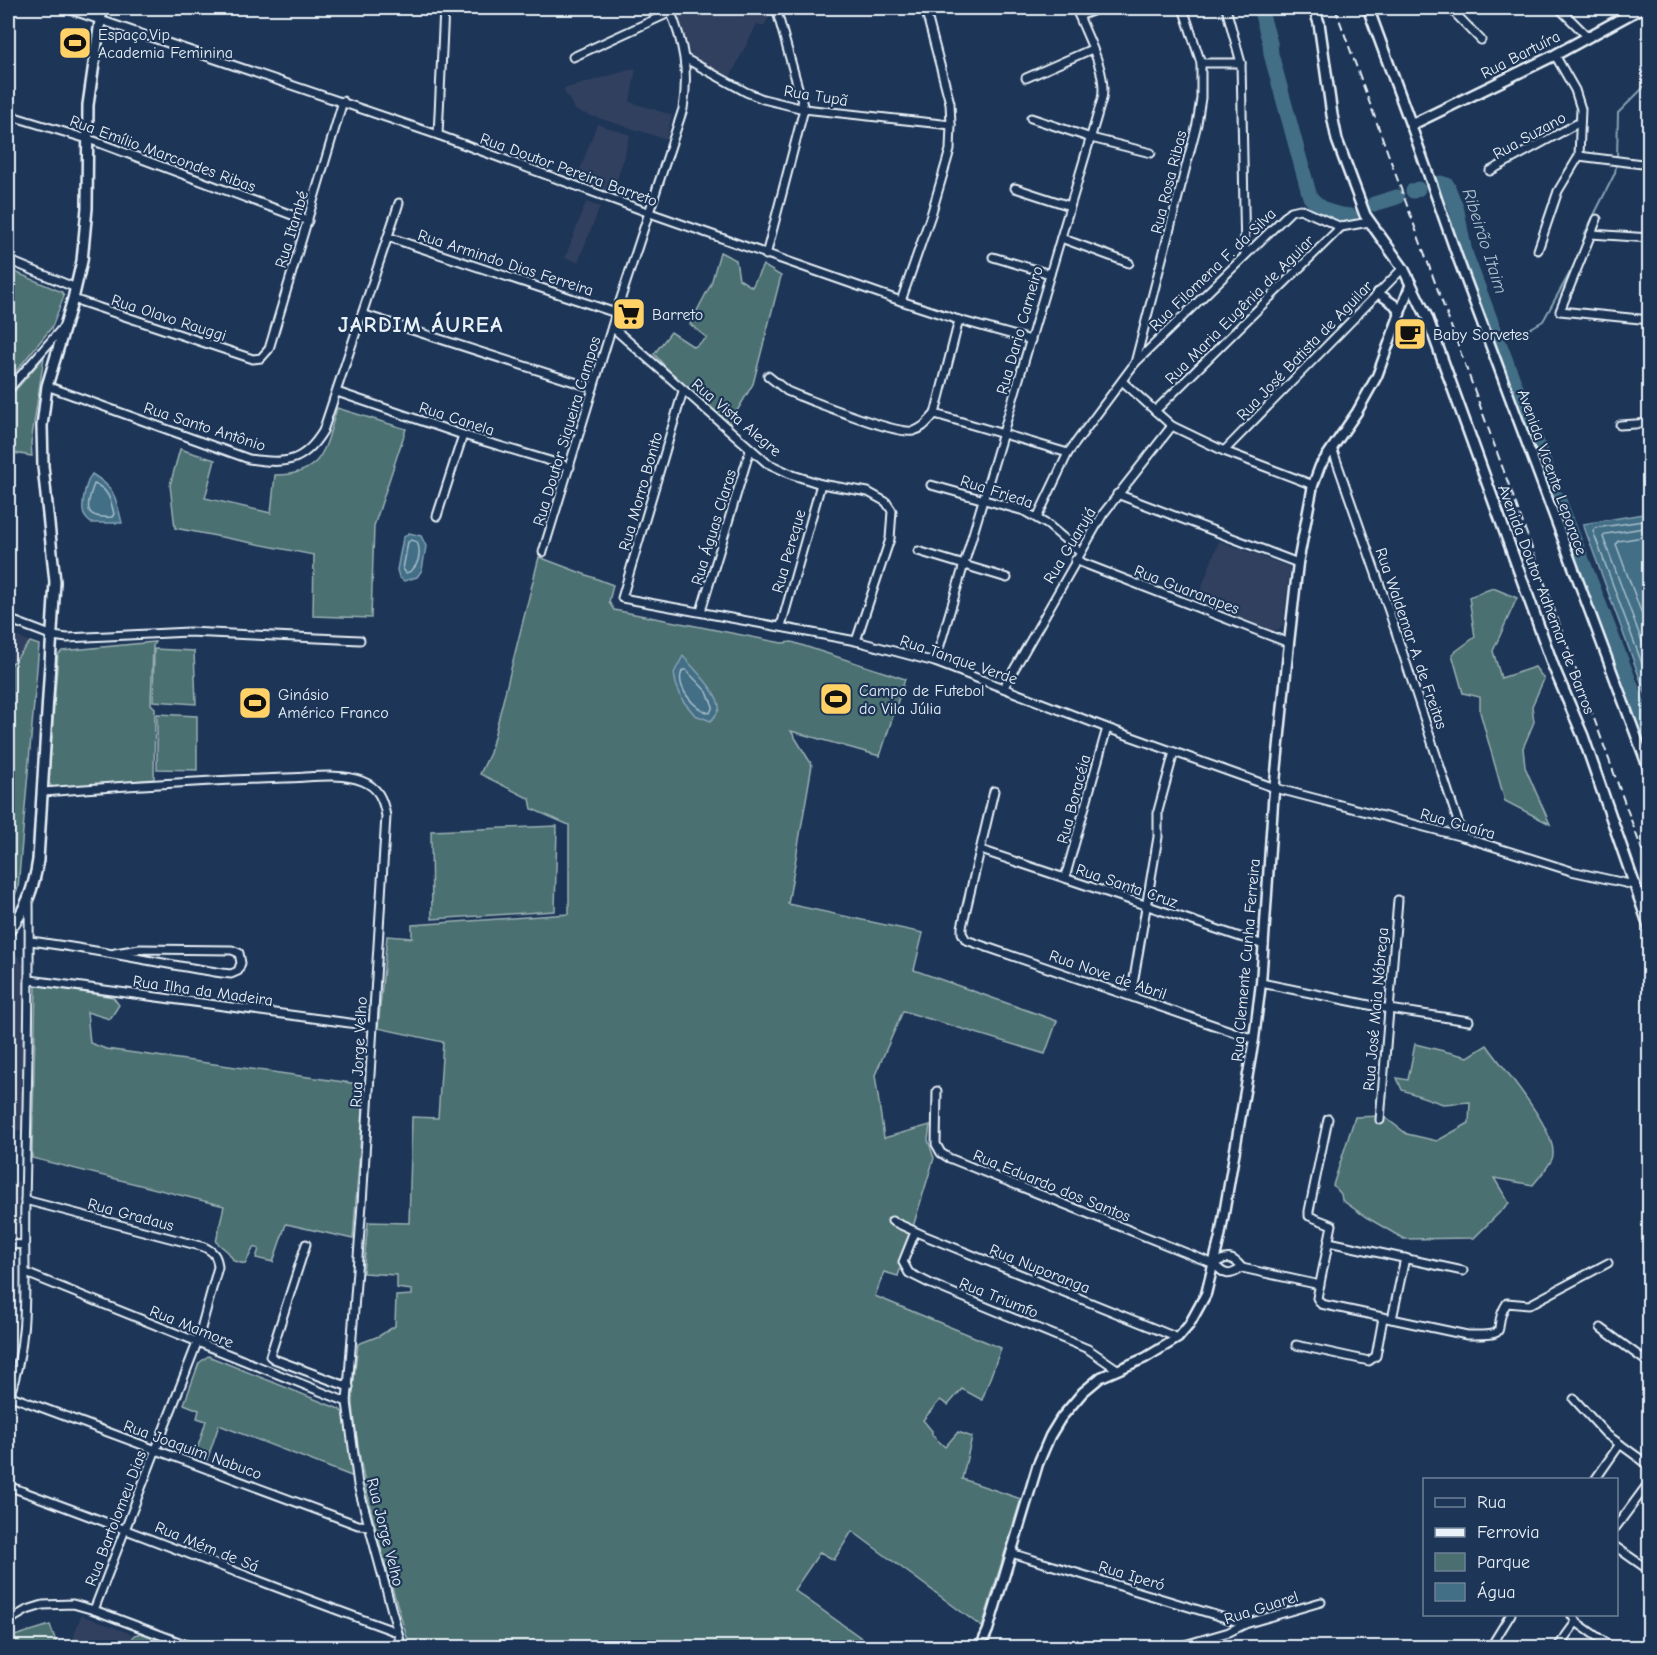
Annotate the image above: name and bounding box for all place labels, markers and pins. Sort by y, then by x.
sports icon: Espaço.Vip Academia Feminina [57,25,93,61]
place label: Espaço.Vip Academia Feminina [98,26,233,62]
supermarket icon: Barreto [611,296,647,332]
place label: Barreto [652,306,703,324]
cafe icon: Baby Sorvetes [1392,316,1428,352]
place label: Baby Sorvetes [1433,326,1529,344]
sports icon: Campo de Futebol do Vila Júlia [818,681,854,717]
place label: Campo de Futebol do Vila Júlia [859,682,985,718]
sports icon: Ginásio Américo Franco [237,685,273,721]
place label: Ginásio Américo Franco [278,686,389,722]

